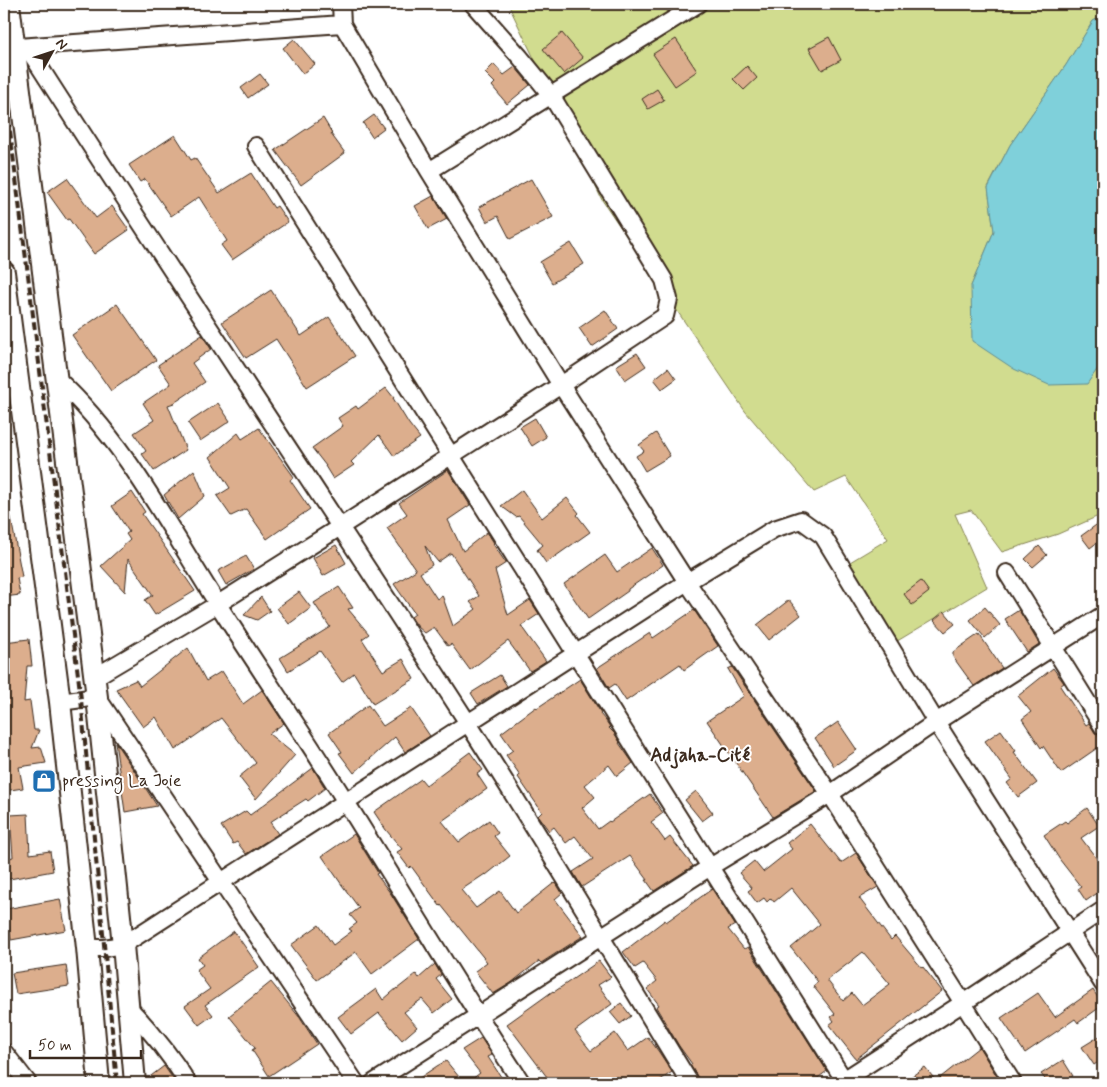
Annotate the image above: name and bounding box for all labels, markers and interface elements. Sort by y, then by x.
north arrow [28,28,78,78]
text: N [51,35,71,54]
district label: Adjaha-Cité [650,743,750,769]
shop icon: pressing La Joie [31,768,57,794]
place label: pressing La Joie [62,769,182,794]
scale bar [30,1027,141,1059]
text: 50 m [38,1036,72,1056]

